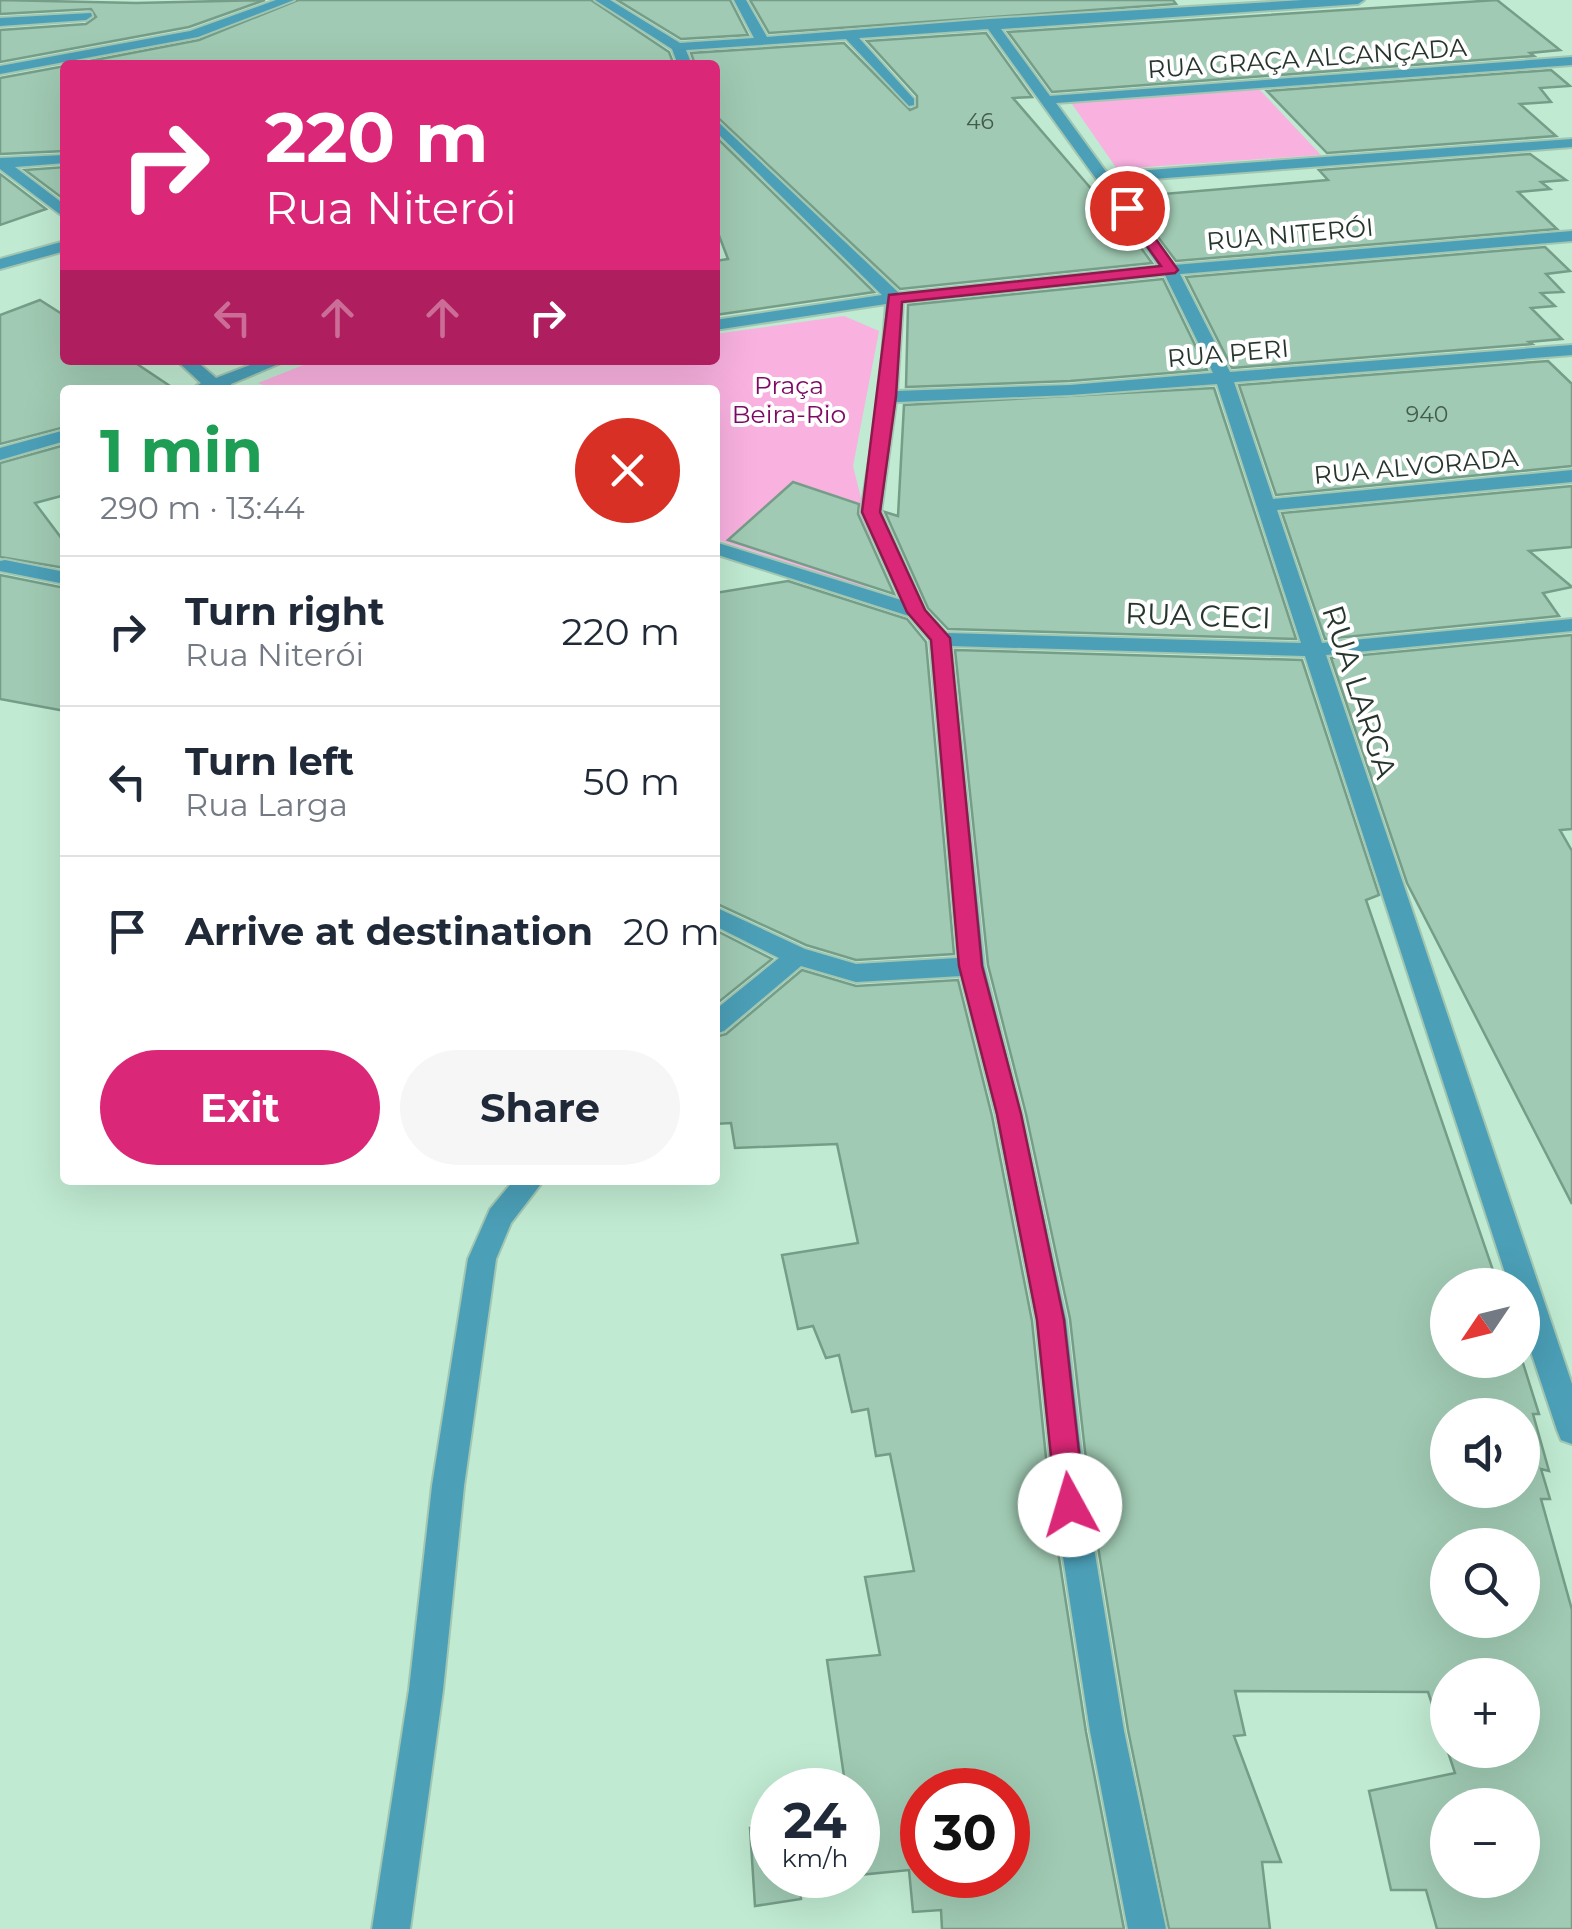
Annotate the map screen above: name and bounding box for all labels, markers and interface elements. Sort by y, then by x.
street label: RUA GRAÇA ALCANÇADA [1146,32,1468,84]
text: 220 m [265,94,488,180]
icon: right [100,100,230,230]
house number: 46 [966,108,994,135]
pin [1085,166,1170,251]
text: Rua Niterói [265,180,517,235]
icon: arrive [1100,181,1155,236]
street label: RUA NITERÓI [1205,212,1375,256]
icon: left [205,290,260,345]
icon: ahead [310,290,365,345]
icon: ahead [415,290,470,345]
icon: right [520,290,575,345]
street label: RUA PERI [1166,333,1290,373]
park label: Praça Beira-Rio [732,370,846,429]
house number: 940 [1406,401,1448,428]
text: 1 min [100,414,263,487]
button: close [575,418,680,523]
street label: RUA ALVORADA [1312,442,1520,490]
text: 290 m · 13:44 [100,488,305,527]
text: Turn right [185,588,384,635]
street label: RUA CECI [1124,594,1272,637]
street label: RUA LARGA [1314,601,1405,784]
icon: right [100,604,155,659]
text: 220 m [561,608,680,655]
text: Rua Niterói [185,635,364,674]
text: Turn left [185,738,354,785]
icon: left [100,754,155,809]
text: 50 m [583,758,680,805]
text: Rua Larga [185,785,348,824]
icon: arrive [100,904,155,959]
text: Arrive at destination [185,908,593,955]
text: 20 m [623,908,720,955]
button: Exit [100,1050,380,1165]
button: Share [400,1050,680,1165]
north arrow [1430,1268,1540,1378]
map controls [1430,1268,1540,1898]
button: sound [1430,1398,1540,1508]
position arrow [1018,1453,1122,1557]
button: search [1430,1528,1540,1638]
button: + [1430,1658,1540,1768]
speed limit sign: 30 [900,1768,1030,1898]
button: − [1430,1788,1540,1898]
text: 24 [783,1790,847,1851]
text: km/h [782,1843,848,1873]

